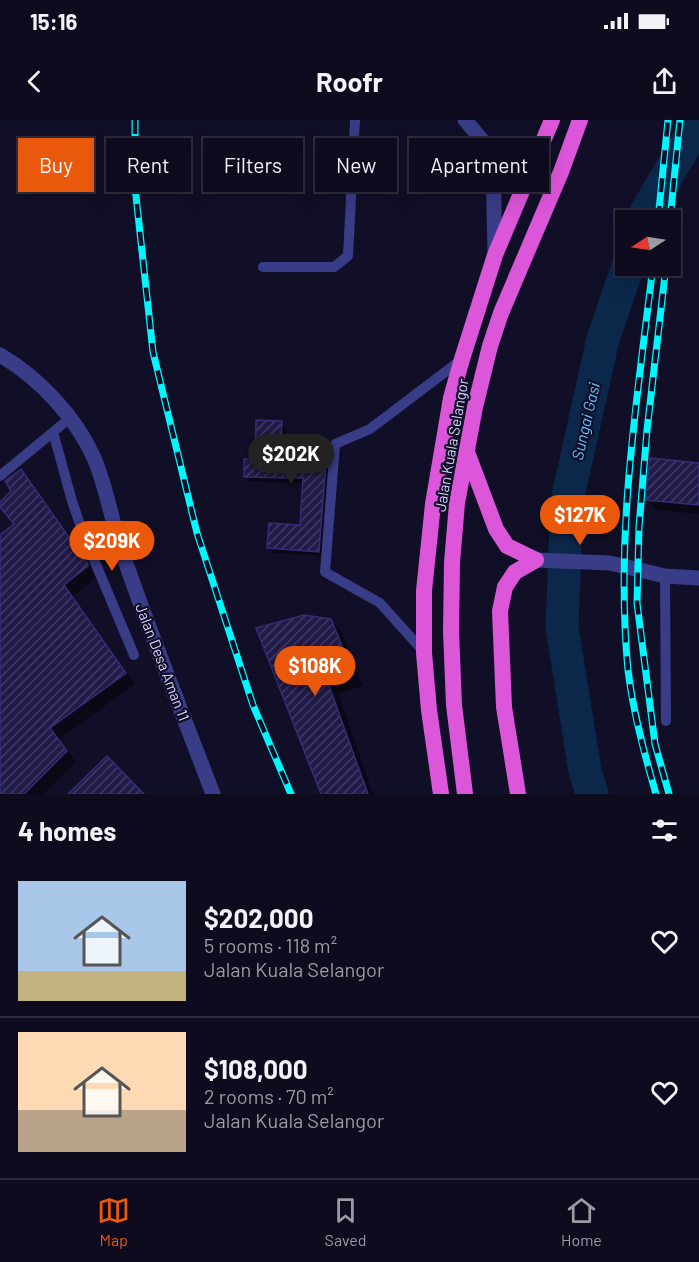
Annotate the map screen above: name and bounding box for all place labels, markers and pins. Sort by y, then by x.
pin: $202K [249,434,333,485]
pin: $127K [538,495,622,546]
pin: $209K [70,521,154,572]
pin: $108K [273,646,357,697]

